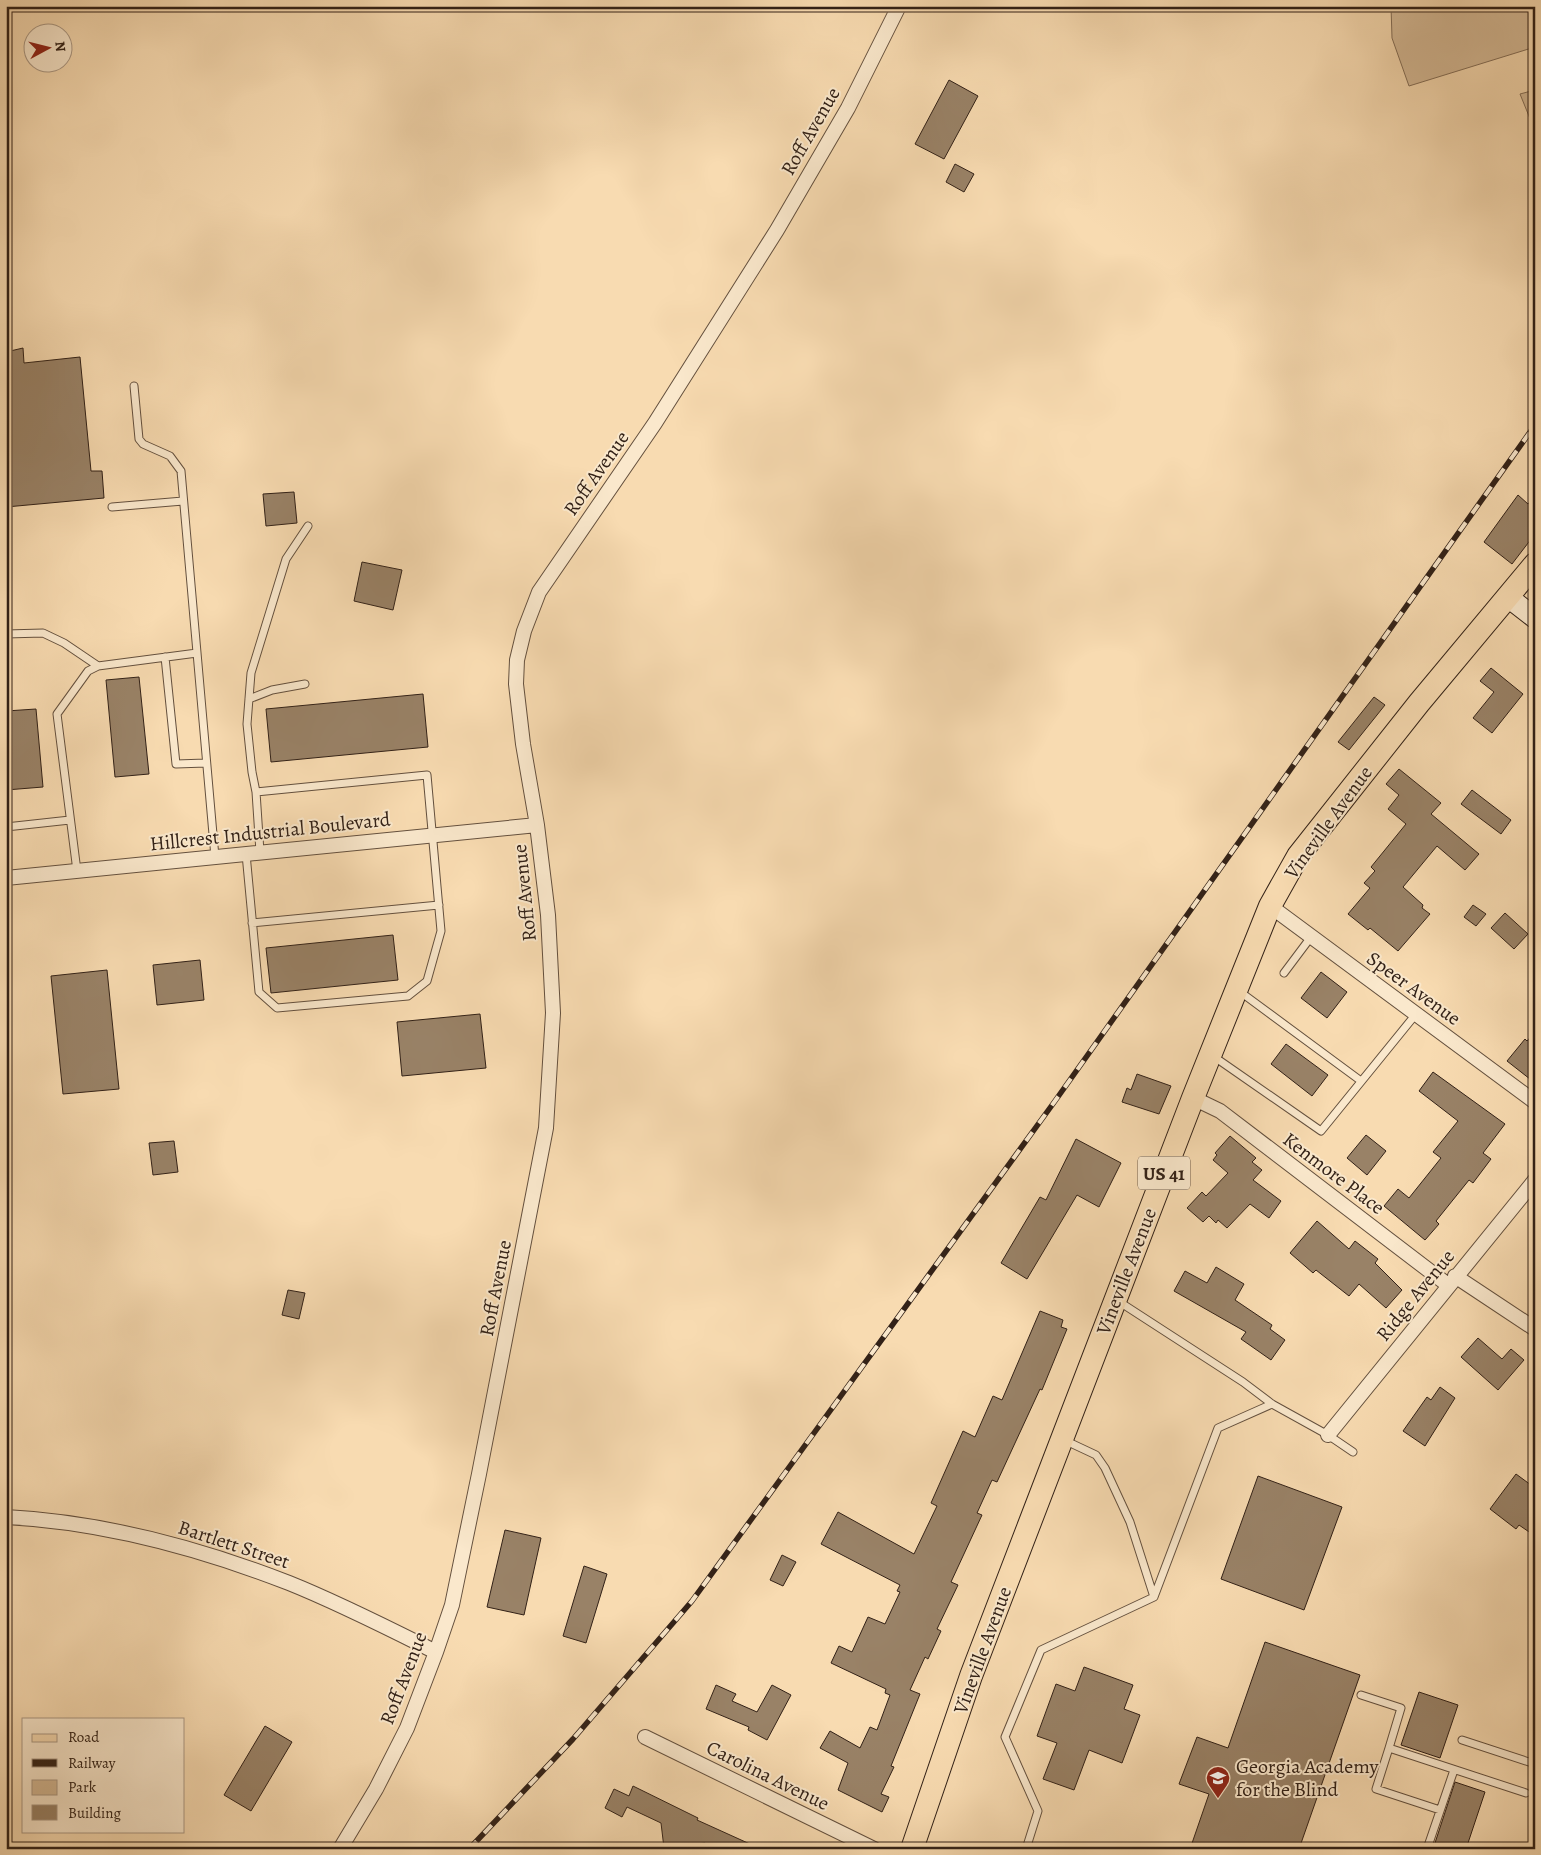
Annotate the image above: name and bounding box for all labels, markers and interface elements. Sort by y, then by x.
north arrow [22,22,72,72]
text: N [50,40,70,53]
street label: Roff Avenue [774,82,847,180]
street label: Roff Avenue [557,425,636,521]
street label: Vineville Avenue [1278,760,1379,885]
street label: Hillcrest Industrial Boulevard [148,805,392,858]
street label: Roff Avenue [506,843,543,943]
street label: Speer Avenue [1361,945,1466,1032]
street label: Kenmore Place [1277,1126,1390,1221]
road number: US 41 [1138,1156,1190,1190]
street label: Vineville Avenue [1090,1204,1163,1339]
street label: Roff Avenue [473,1238,518,1339]
street label: Ridge Avenue [1370,1244,1461,1347]
street label: Bartlett Street [175,1514,293,1575]
street label: Vineville Avenue [947,1583,1018,1719]
street label: Roff Avenue [373,1628,434,1729]
legend [22,1718,185,1832]
text: Road [68,1727,100,1747]
street label: Carolina Avenue [702,1734,834,1817]
text: Railway [68,1753,116,1773]
place label: Georgia Academy for the Blind [1236,1753,1379,1803]
school or university icon: Georgia Academy for the Blind [1205,1765,1231,1799]
text: Park [68,1777,97,1797]
text: Building [68,1803,121,1823]

